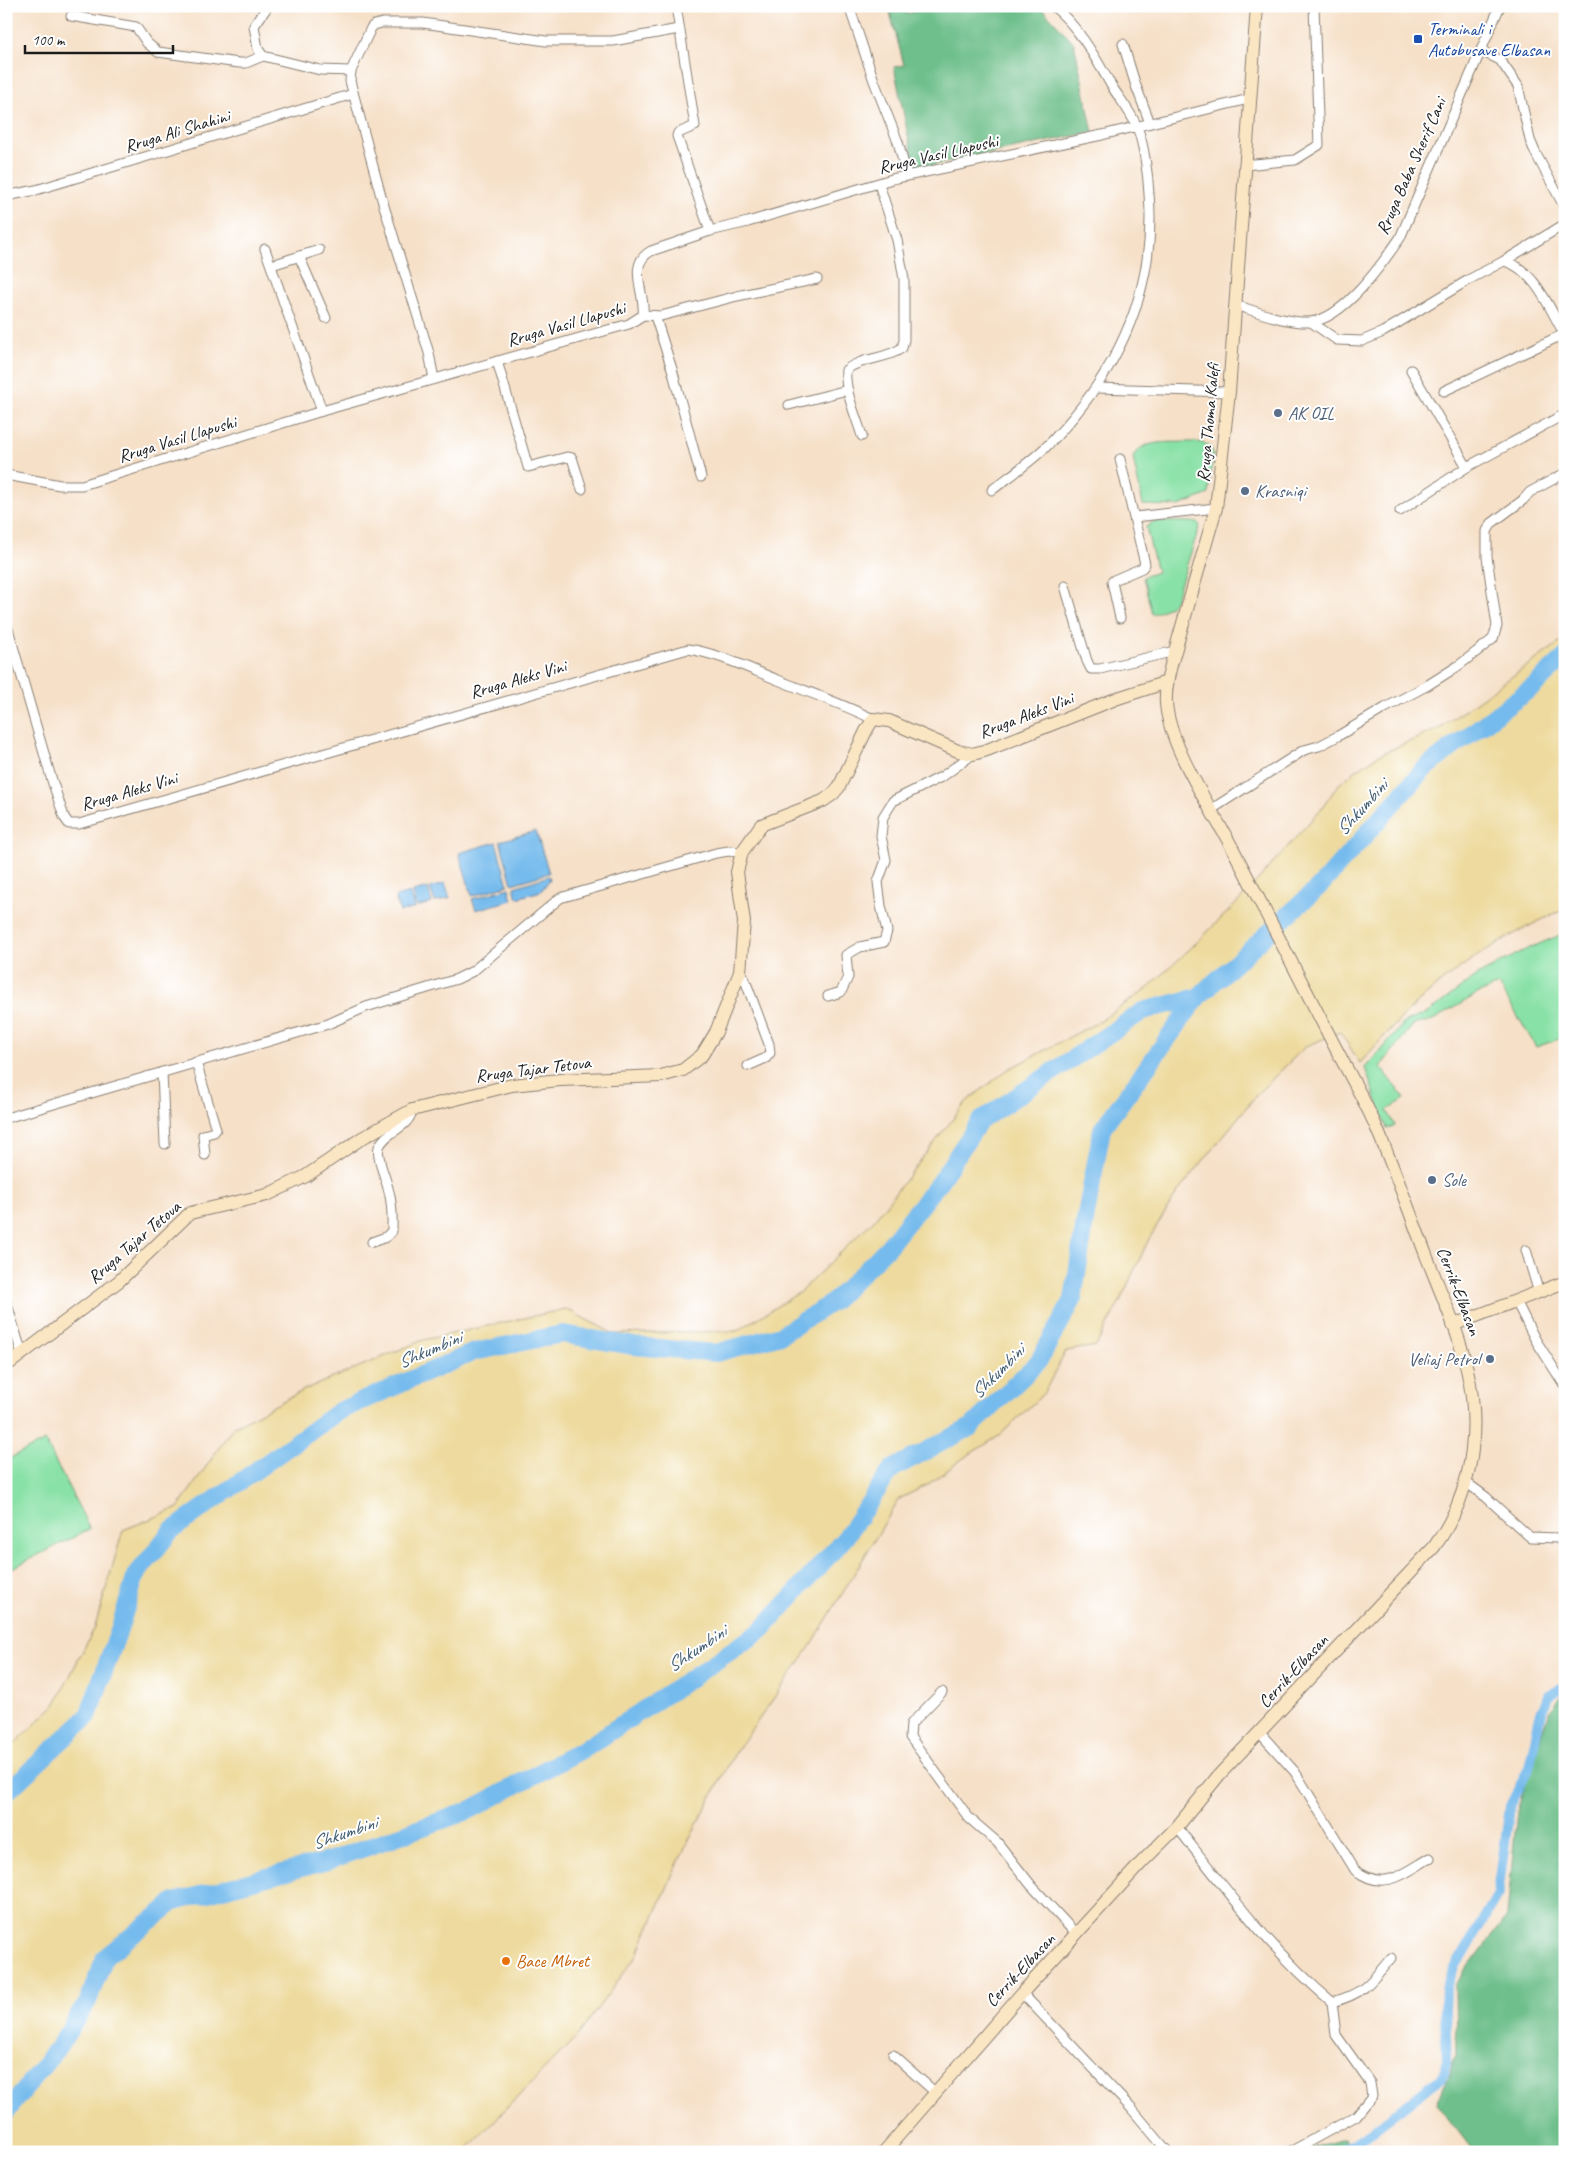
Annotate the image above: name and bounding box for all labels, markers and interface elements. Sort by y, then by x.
place label: Terminali i Autobusave Elbasan [1428,18,1551,61]
scale bar [25,22,172,54]
text: 100 m [32,31,66,50]
marker: Terminali i Autobusave Elbasan [1412,33,1424,45]
street label: Rruga Baba Sherif Cani [1371,92,1452,238]
street label: Rruga Ali Shahini [122,104,235,157]
street label: Rruga Vasil Llapushi [876,129,1002,178]
street label: Rruga Vasil Llapushi [504,296,630,351]
street label: Rruga Thoma Kalefi [1192,361,1224,483]
place label: AK OIL [1288,402,1334,424]
marker: AK OIL [1272,407,1284,419]
street label: Rruga Vasil Llapushi [115,410,241,467]
place label: Krasniqi [1255,480,1309,502]
marker: Krasniqi [1239,485,1251,497]
street label: Rruga Aleks Vini [467,654,571,703]
street label: Rruga Aleks Vini [976,686,1079,743]
street label: Rruga Aleks Vini [78,766,182,815]
water label: Shkumbini [1330,771,1396,841]
street label: Rruga Tajar Tetova [474,1051,593,1087]
place label: Sole [1442,1169,1467,1191]
marker: Sole [1426,1174,1438,1186]
street label: Rruga Tajar Tetova [83,1195,186,1288]
street label: Cerrik-Elbasan [1432,1244,1486,1339]
water label: Shkumbini [394,1324,469,1374]
water label: Shkumbini [966,1336,1033,1404]
place label: Veliaj Petrol [1408,1348,1483,1370]
marker: Veliaj Petrol [1484,1353,1496,1365]
water label: Shkumbini [662,1618,735,1678]
street label: Cerrik-Elbasan [1253,1629,1333,1712]
water label: Shkumbini [309,1809,384,1855]
street label: Cerrik-Elbasan [980,1928,1060,2011]
place label: Bace Mbret [516,1950,591,1972]
marker: Bace Mbret [500,1955,512,1967]

